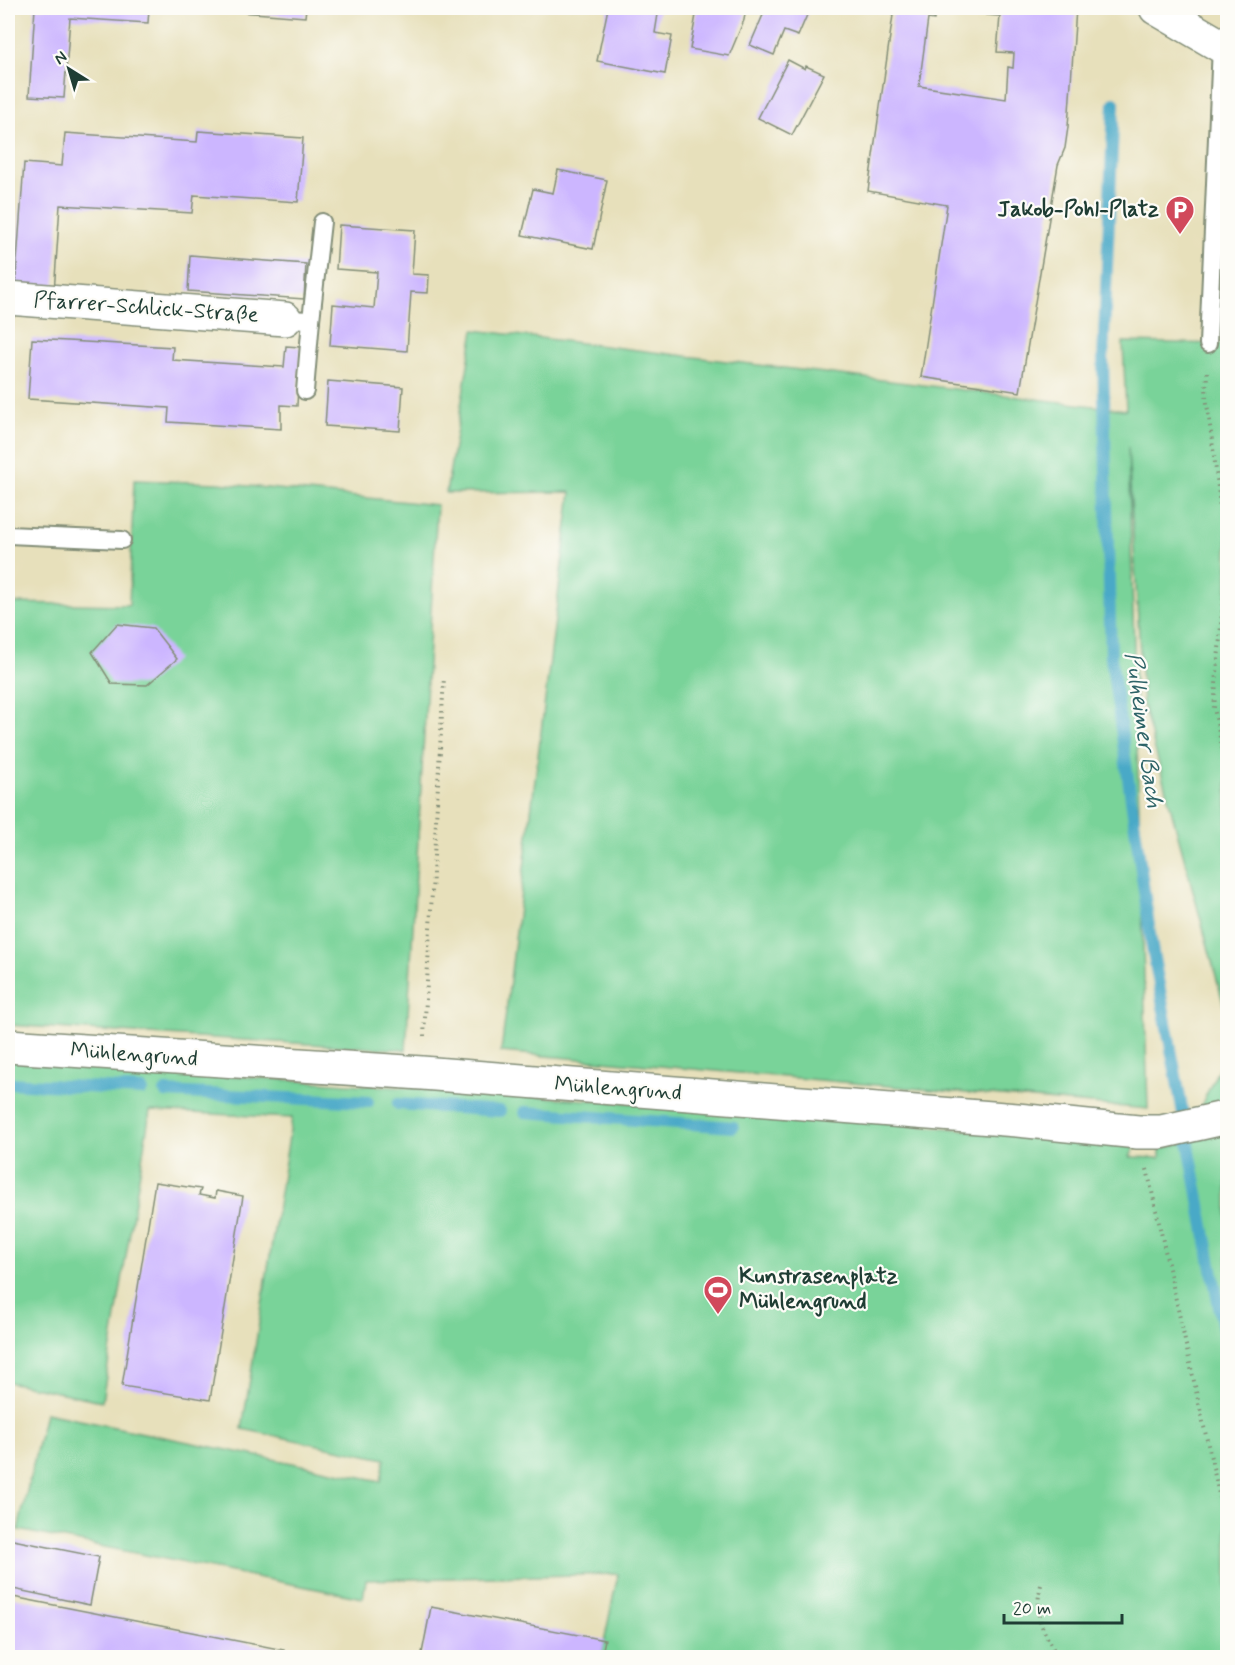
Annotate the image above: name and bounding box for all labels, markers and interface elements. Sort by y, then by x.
north arrow [39,39,99,99]
text: N [50,47,71,70]
parking icon: Jakob-Pohl-Platz [1164,194,1196,236]
place label: Jakob-Pohl-Platz [998,196,1159,224]
street label: Pfarrer-Schlick-Straße [33,286,260,330]
water label: Pulheimer Bach [1117,650,1169,810]
street label: Mühlengrund [69,1037,199,1074]
street label: Mühlengrund [553,1071,683,1108]
place label: Kunstrasenplatz Mühlengrund [739,1263,898,1317]
sports icon: Kunstrasenplatz Mühlengrund [702,1274,734,1316]
scale bar [1004,1587,1122,1625]
text: 20 m [1013,1597,1051,1621]

